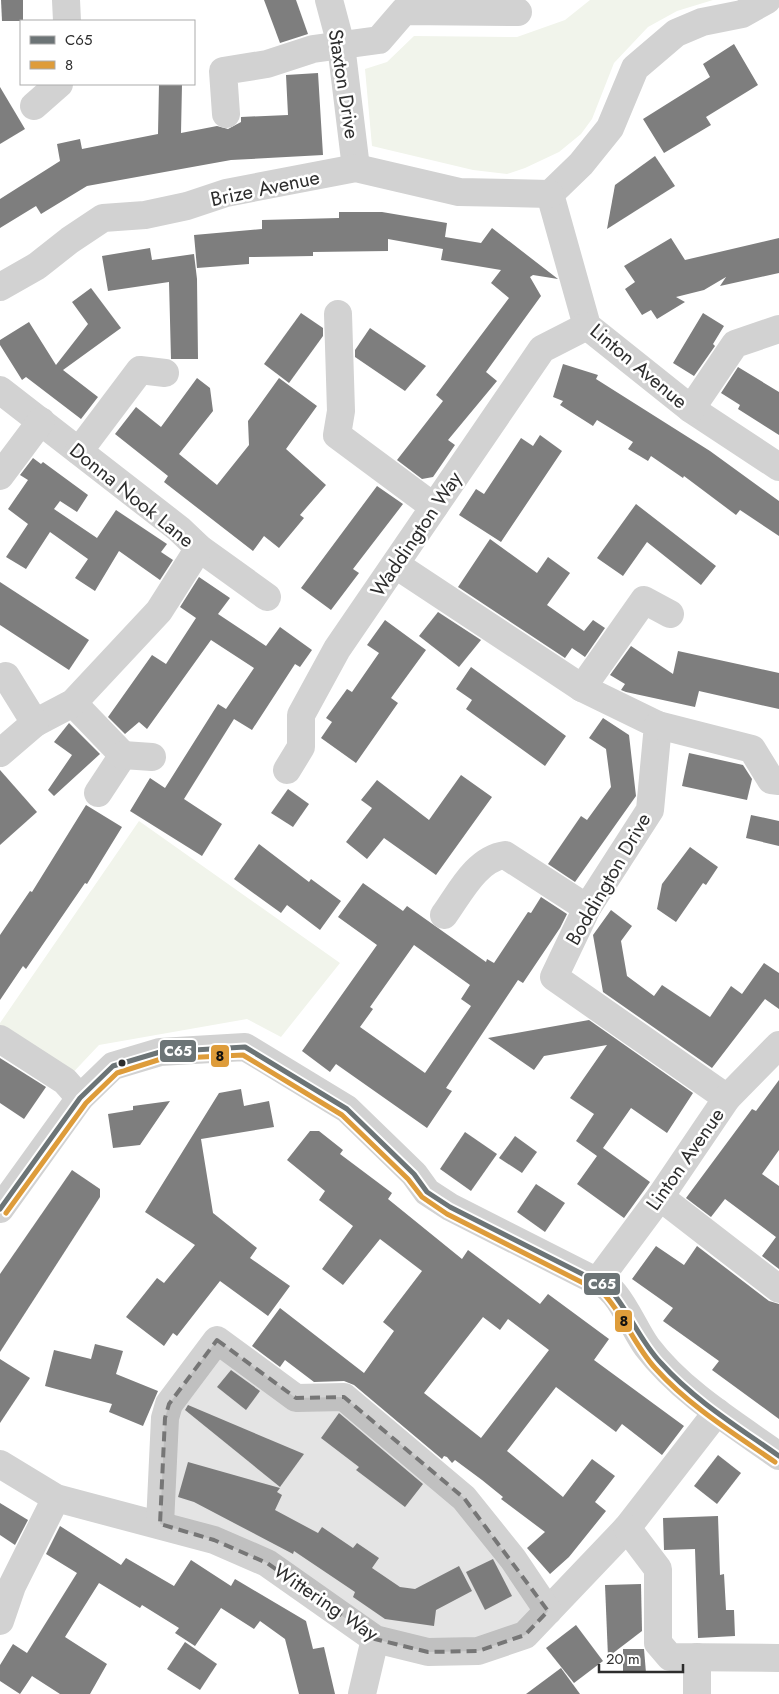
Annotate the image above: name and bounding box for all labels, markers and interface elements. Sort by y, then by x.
legend [20,20,195,85]
street label: Staxton Drive [321,27,366,141]
text: C65 [65,29,92,51]
text: 8 [65,54,73,76]
street label: Brize Avenue [208,163,322,214]
street label: Linton Avenue [584,317,694,416]
street label: Donna Nook Lane [63,436,200,555]
street label: Waddington Way [364,466,469,603]
street label: Boddington Drive [559,808,658,951]
line badge: C65 [159,1039,197,1063]
text: C65 [164,1041,192,1061]
line badge: 8 [210,1044,230,1068]
text: 8 [216,1046,225,1066]
unlabelled marker [117,1058,127,1068]
street label: Linton Avenue [639,1102,731,1216]
line badge: C65 [583,1272,621,1296]
text: C65 [588,1274,616,1294]
line badge: 8 [614,1309,633,1333]
text: 8 [620,1311,629,1331]
street label: Wittering Way [267,1557,384,1648]
scale bar [599,1642,683,1674]
text: 20 m [606,1648,640,1670]

